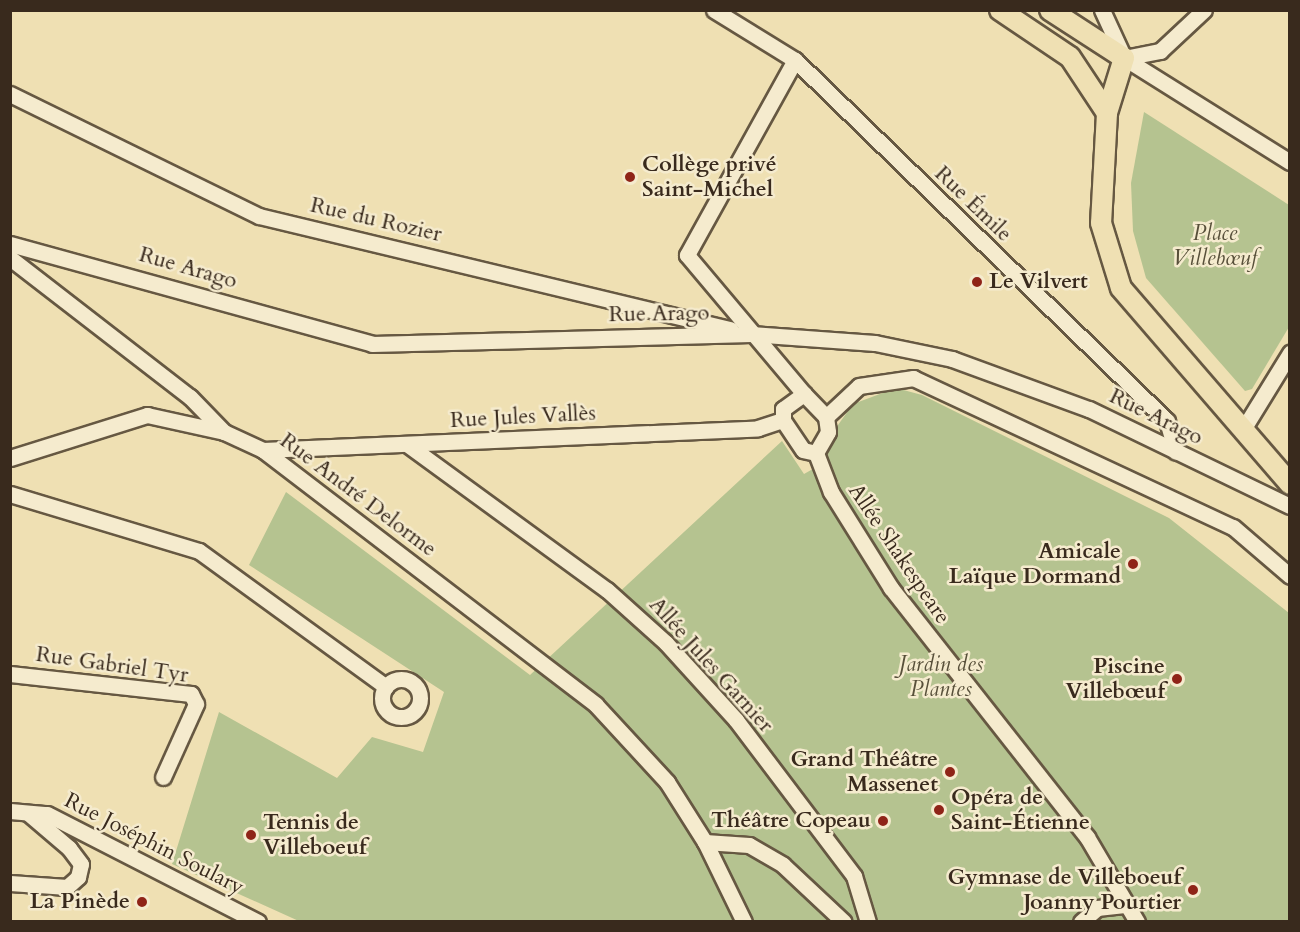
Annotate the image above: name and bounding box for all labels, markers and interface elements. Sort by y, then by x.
place label: Collège privé Saint-Michel [642,151,777,202]
street label: Rue Émile [929,161,1017,247]
marker: Collège privé Saint-Michel [623,170,637,184]
street label: Rue du Rozier [308,192,444,248]
park label: Place Villebœuf [1173,220,1257,272]
street label: Rue Arago [136,241,240,295]
place label: Le Vilvert [989,269,1088,295]
marker: Le Vilvert [970,275,984,289]
street label: Rue Arago [608,300,710,328]
street label: Rue Arago [1105,383,1207,451]
street label: Rue Jules Vallès [450,400,596,434]
street label: Rue André Delorme [275,428,441,562]
street label: Allée Shakespeare [842,479,956,629]
place label: Amicale Laïque Dormand [949,538,1121,590]
marker: Amicale Laïque Dormand [1126,557,1140,571]
street label: Allée Jules Garnier [643,592,779,738]
street label: Rue Gabriel Tyr [34,641,190,689]
park label: Jardin des Plantes [899,651,983,702]
place label: Piscine Villebœuf [1066,653,1165,704]
marker: Piscine Villebœuf [1170,672,1184,686]
place label: Grand Théâtre Massenet [790,746,938,798]
marker: Grand Théâtre Massenet [943,765,957,779]
place label: Opéra de Saint-Étienne [951,784,1090,836]
street label: Rue Joséphin Soulary [60,787,248,901]
marker: Opéra de Saint-Étienne [932,803,946,817]
place label: Théâtre Copeau [711,808,871,834]
place label: Tennis de Villeboeuf [263,809,367,860]
marker: Théâtre Copeau [876,814,890,828]
marker: Tennis de Villeboeuf [244,828,258,842]
place label: Gymnase de Villeboeuf Joanny Pourtier [947,864,1181,915]
marker: Gymnase de Villeboeuf Joanny Pourtier [1186,883,1200,897]
place label: La Pinède [30,889,130,915]
marker: La Pinède [135,895,149,909]

